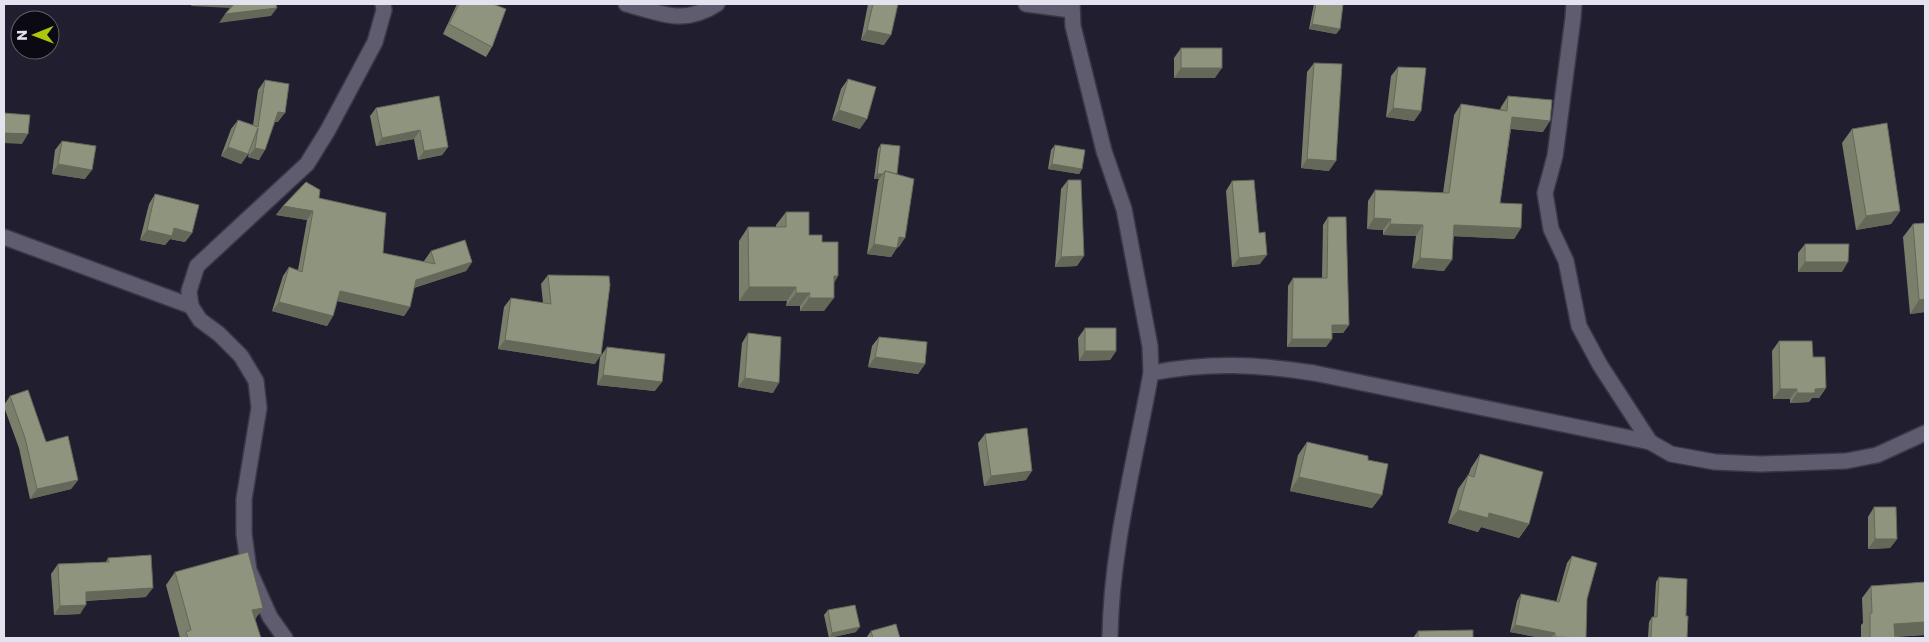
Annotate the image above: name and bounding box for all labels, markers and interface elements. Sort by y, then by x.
north arrow [10,10,60,60]
text: N [12,30,32,41]

